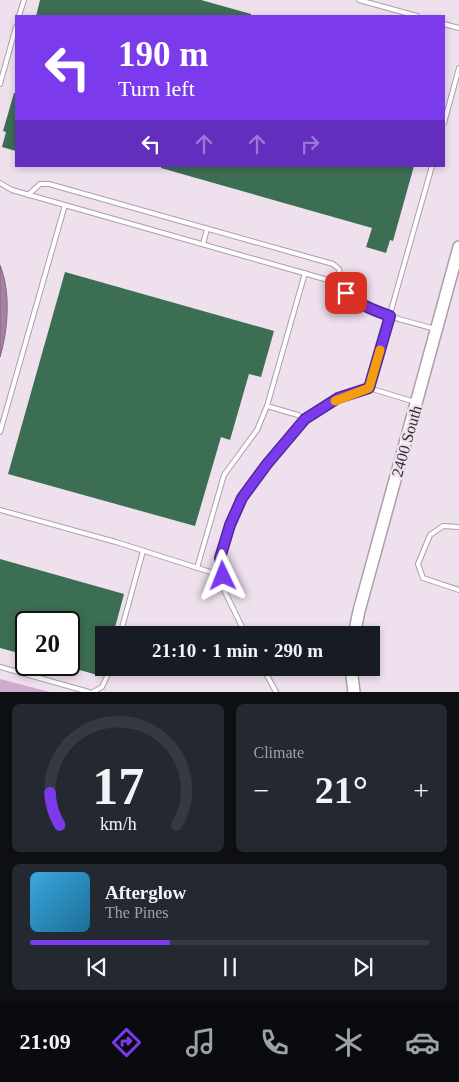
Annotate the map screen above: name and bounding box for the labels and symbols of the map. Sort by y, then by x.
pin [325,272,367,314]
street label: 2400 South [388,404,425,479]
position arrow [196,549,248,601]
speed limit sign: 20 [15,611,80,676]

